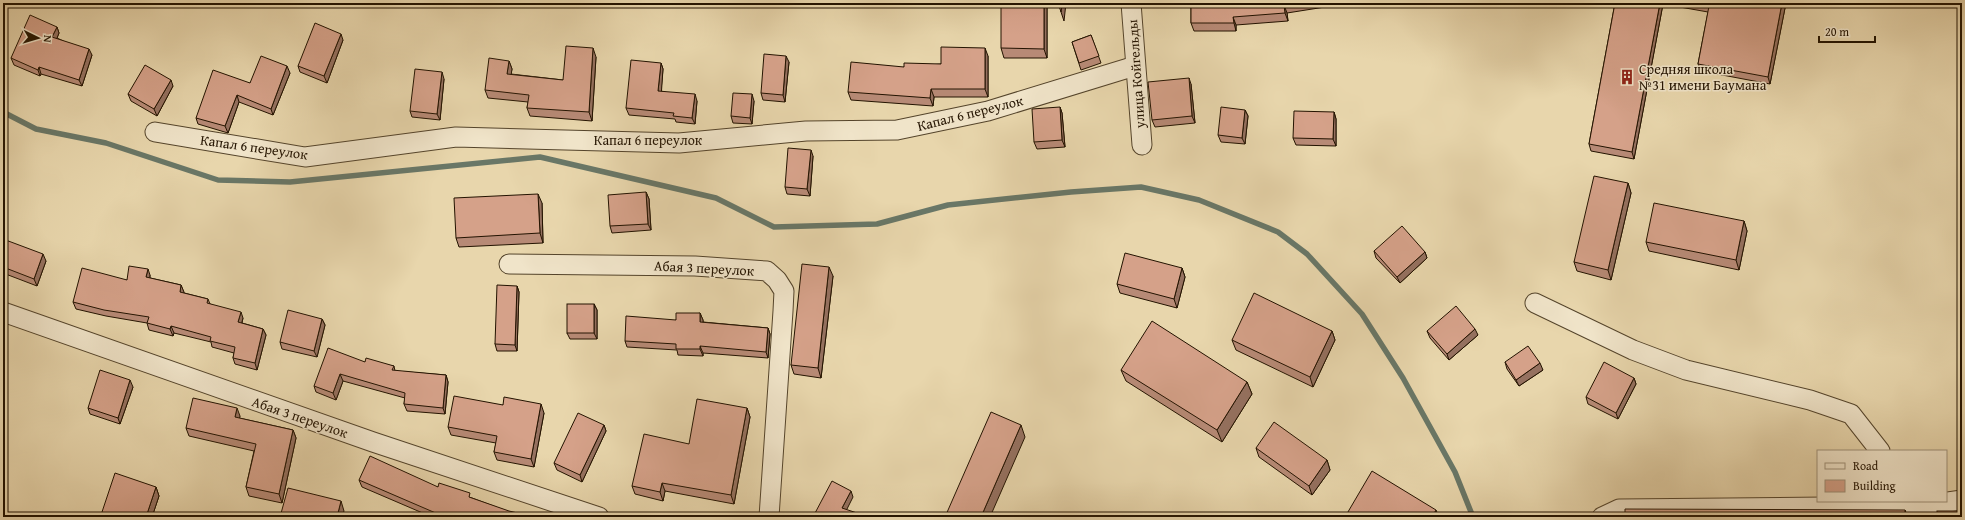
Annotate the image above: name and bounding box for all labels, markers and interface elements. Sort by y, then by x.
north arrow [18,18,58,58]
scale bar [1819,18,1875,44]
street label: улица Койгельды [1122,19,1150,130]
text: 20 m [1825,23,1849,40]
text: N [40,35,56,44]
place label: Средняя школа №31 имени Баумана [1639,59,1767,95]
building icon: Средняя школа №31 имени Баумана [1618,68,1636,86]
street label: Капал 6 переулок [915,90,1026,136]
street label: Капал 6 переулок [199,130,310,165]
street label: Капал 6 переулок [594,130,703,150]
street label: Абая 3 переулок [653,255,755,281]
street label: Абая 3 переулок [249,391,351,443]
legend [1817,450,1947,502]
text: Road [1853,457,1879,474]
text: Building [1853,477,1896,494]

